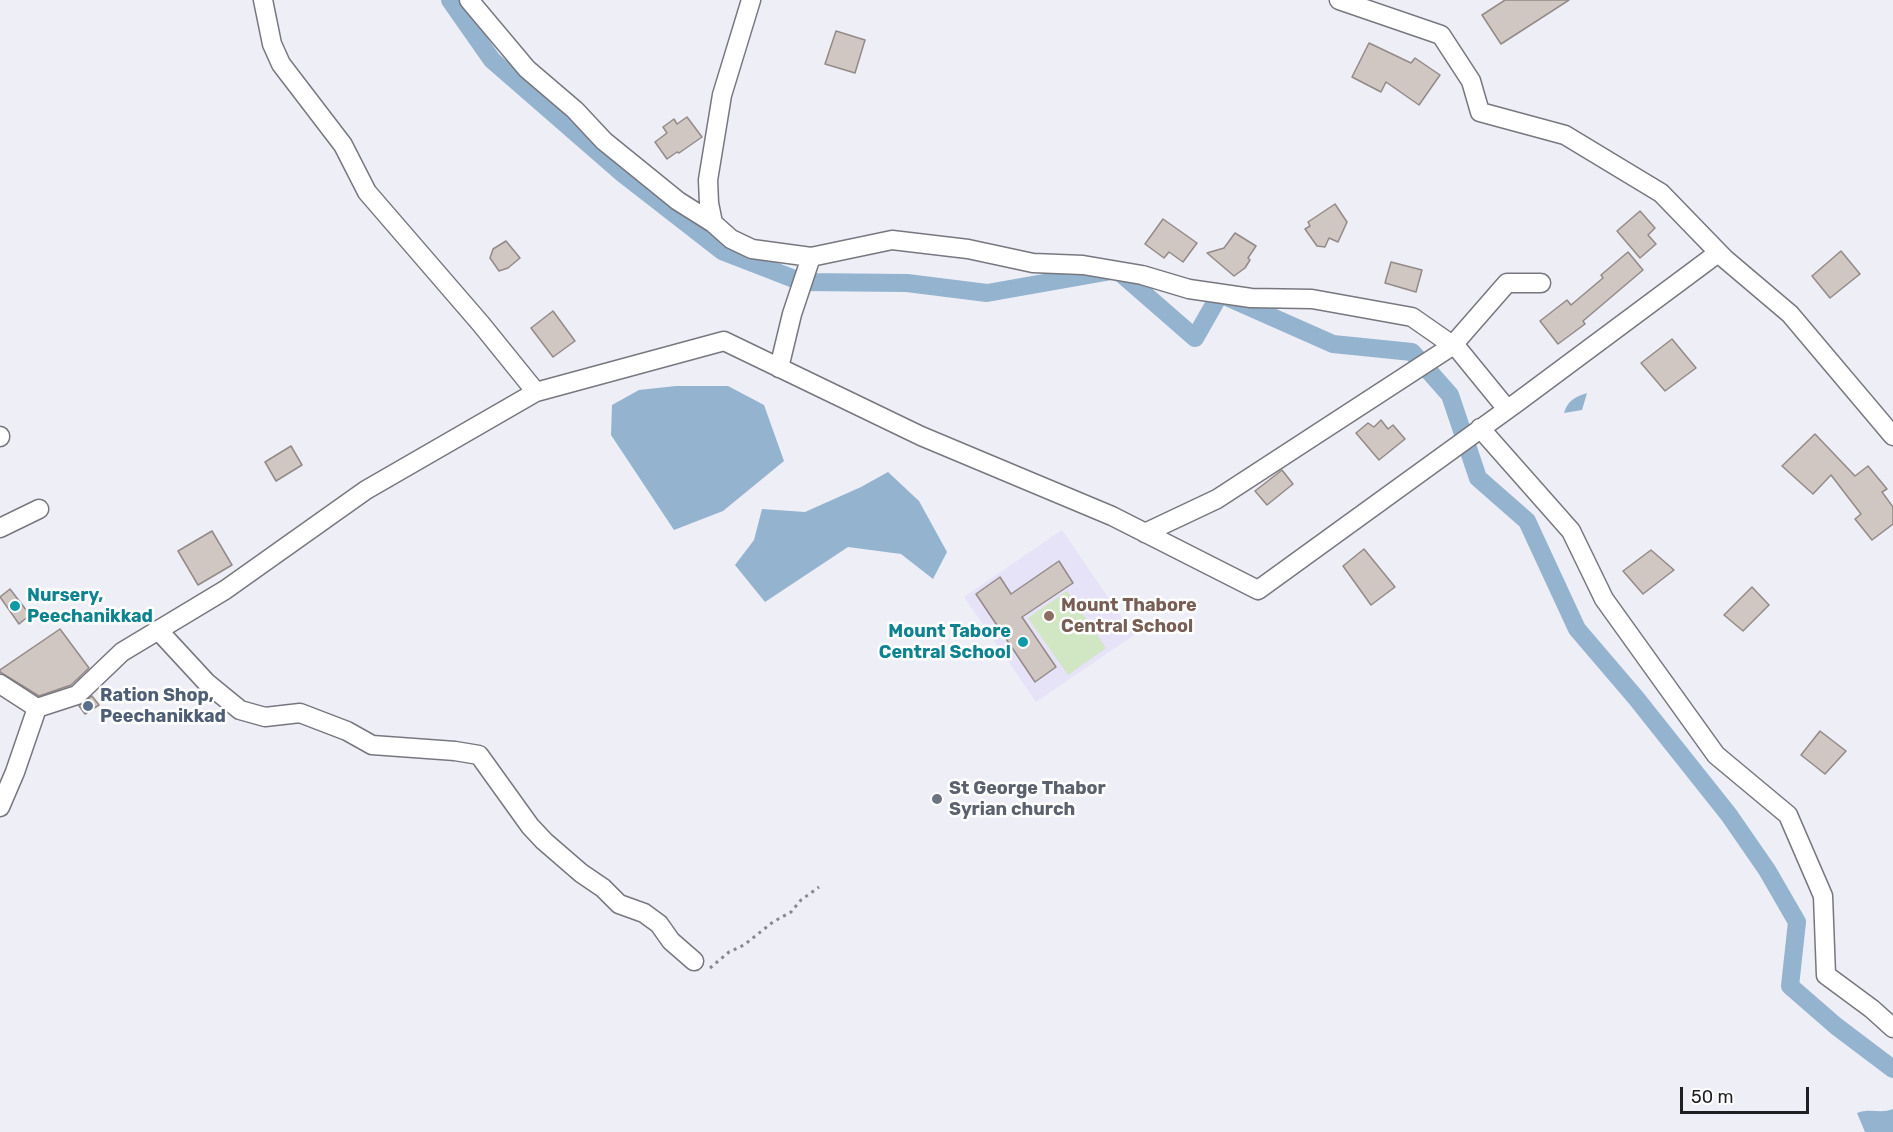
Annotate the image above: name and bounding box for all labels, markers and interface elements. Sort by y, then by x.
place label: Nursery, Peechanikkad [27,585,153,628]
place label: Mount Thabore Central School [1061,595,1197,638]
marker: Nursery, Peechanikkad [8,599,22,613]
marker: Mount Thabore Central School [1042,609,1056,623]
place label: Mount Tabore Central School [879,621,1011,664]
marker: Mount Tabore Central School [1016,635,1030,649]
place label: Ration Shop, Peechanikkad [100,685,226,728]
marker: Ration Shop, Peechanikkad [81,699,95,713]
place label: St George Thabor Syrian church [949,778,1106,820]
marker: St George Thabor Syrian church [930,792,944,806]
scale bar [1683,1075,1812,1113]
text: 50 m [1691,1086,1734,1108]

